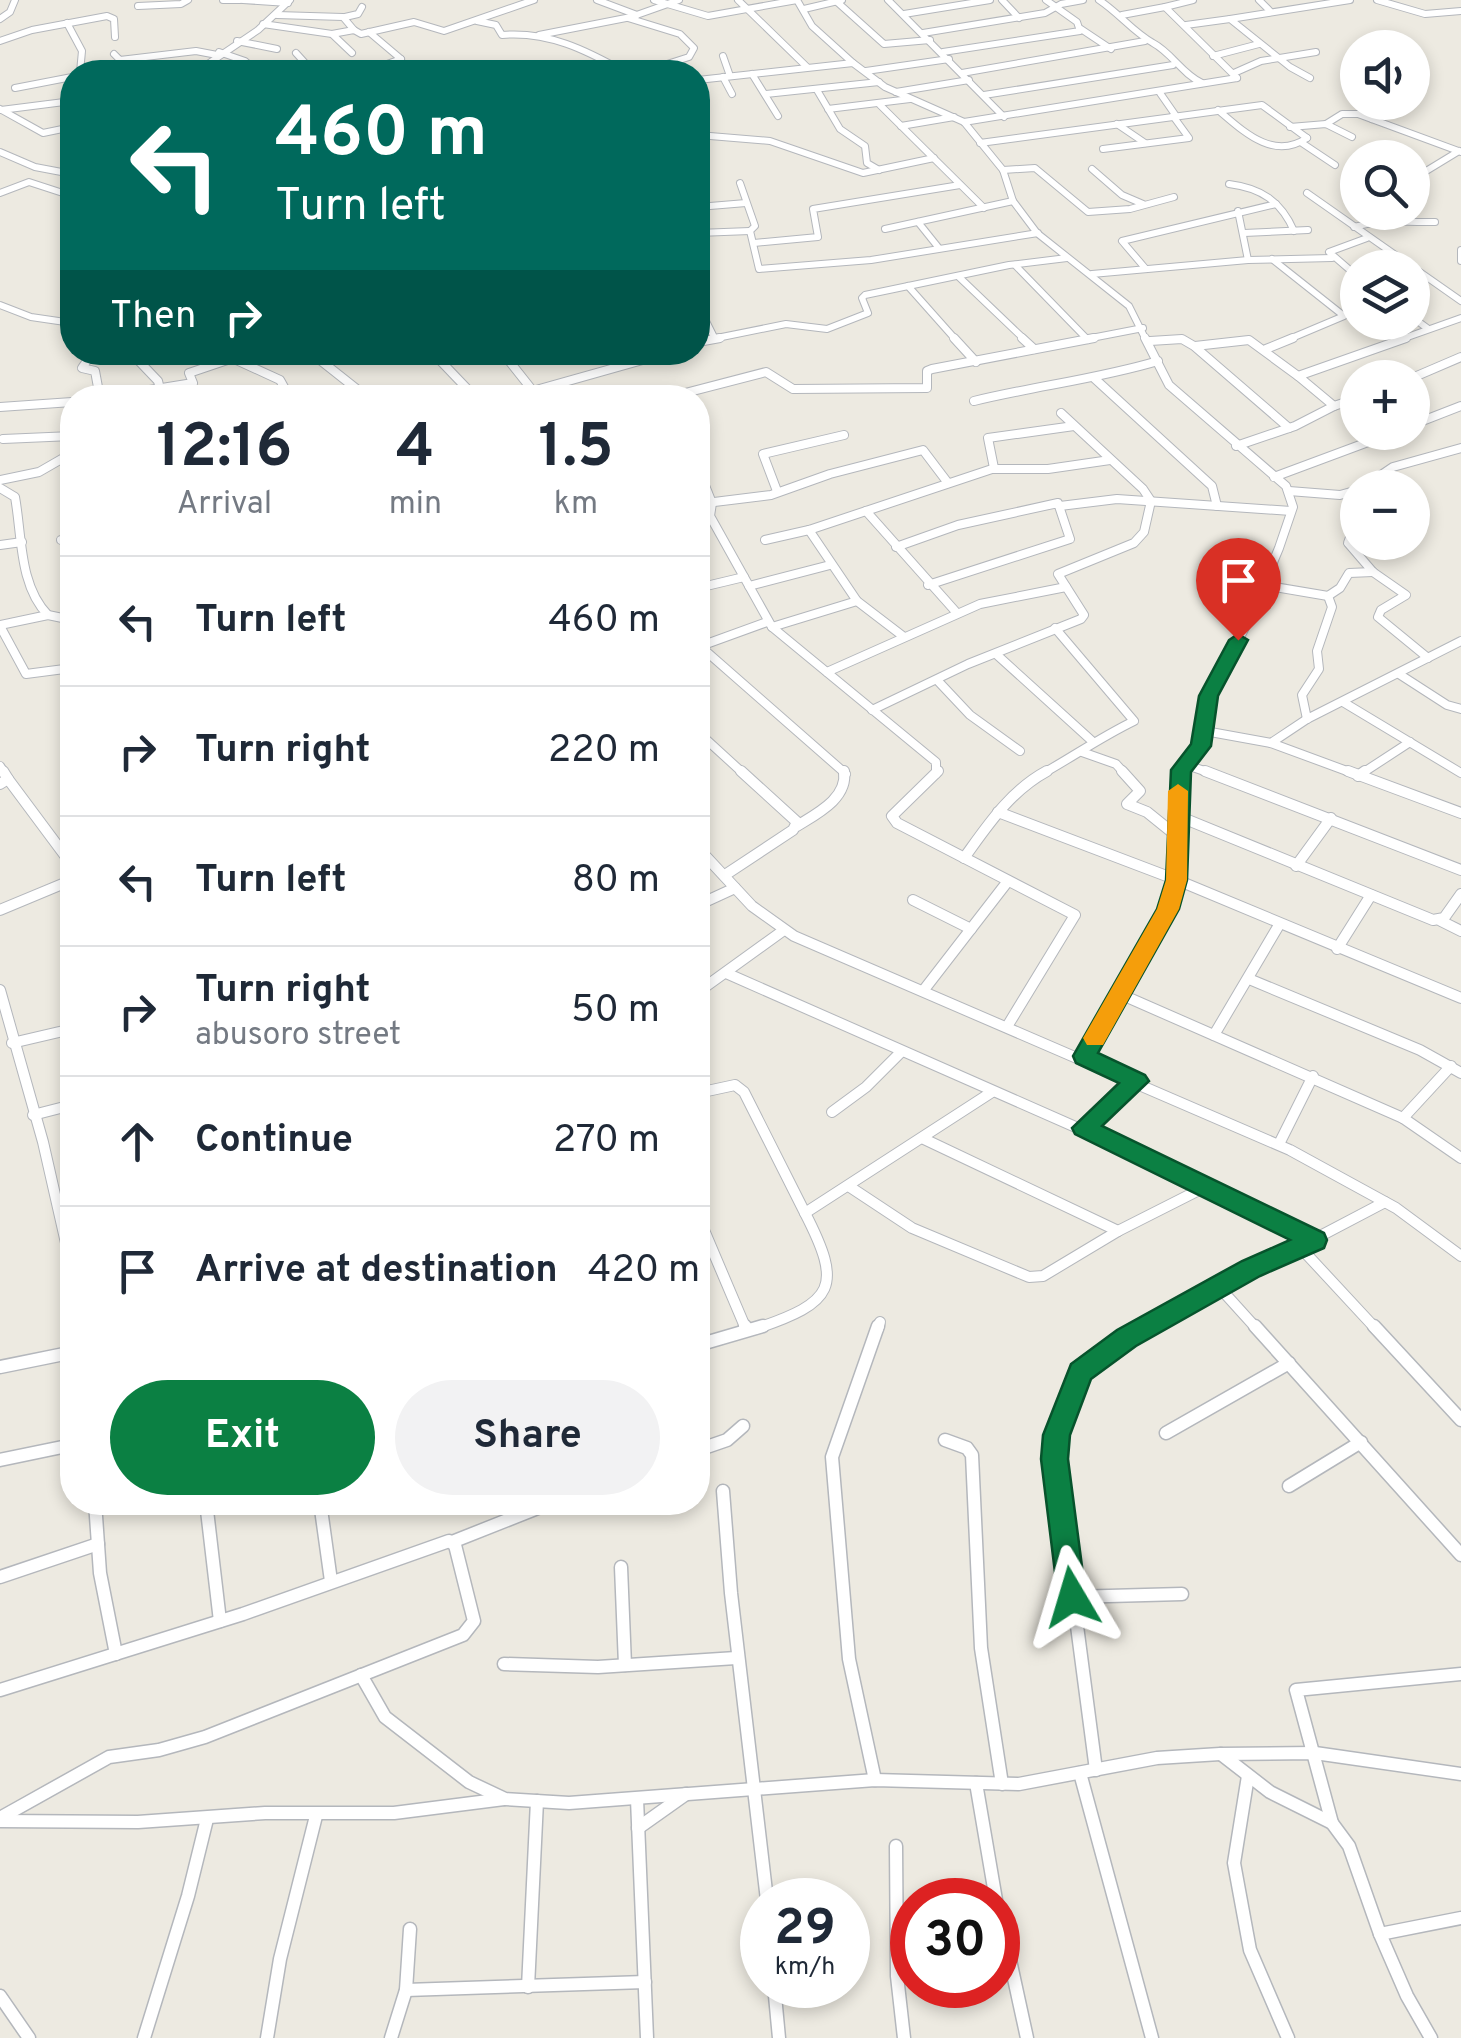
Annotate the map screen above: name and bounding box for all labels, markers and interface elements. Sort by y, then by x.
map controls [1340,30,1430,560]
button: sound [1340,30,1430,120]
text: 460 m [275,92,488,181]
icon: left [110,100,240,230]
button: search [1340,140,1430,230]
text: Turn left [275,179,446,236]
button: layers [1340,250,1430,340]
icon: right [216,290,271,345]
text: Then [110,293,196,342]
button: + [1340,360,1430,450]
text: 12:16 [156,412,292,488]
text: 4 [396,412,435,488]
text: 1.5 [538,412,614,488]
button: − [1340,470,1430,560]
text: Arrival [177,485,272,525]
text: min [389,485,442,525]
text: km [554,485,598,525]
pin [1196,538,1281,641]
icon: arrive [1211,553,1266,608]
icon: left [110,594,165,649]
text: Turn left [195,597,347,646]
text: 460 m [548,597,660,646]
icon: right [110,724,165,779]
text: Turn right [195,727,370,776]
text: 220 m [548,727,660,776]
icon: left [110,854,165,909]
text: Turn left [195,857,347,906]
text: 80 m [572,857,660,906]
text: Turn right [195,967,370,1016]
icon: right [110,984,165,1039]
text: 50 m [571,987,660,1036]
text: abusoro street [195,1016,401,1056]
icon: ahead [110,1114,165,1169]
text: Continue [195,1117,353,1166]
text: 270 m [553,1117,660,1166]
icon: arrive [110,1244,165,1299]
text: Arrive at destination [195,1247,558,1296]
text: 420 m [588,1247,700,1296]
button: Exit [110,1380,375,1495]
button: Share [395,1380,660,1495]
position arrow [1020,1545,1124,1649]
speed limit sign: 30 [890,1878,1020,2008]
text: 29 [774,1899,836,1962]
text: km/h [775,1952,835,1984]

